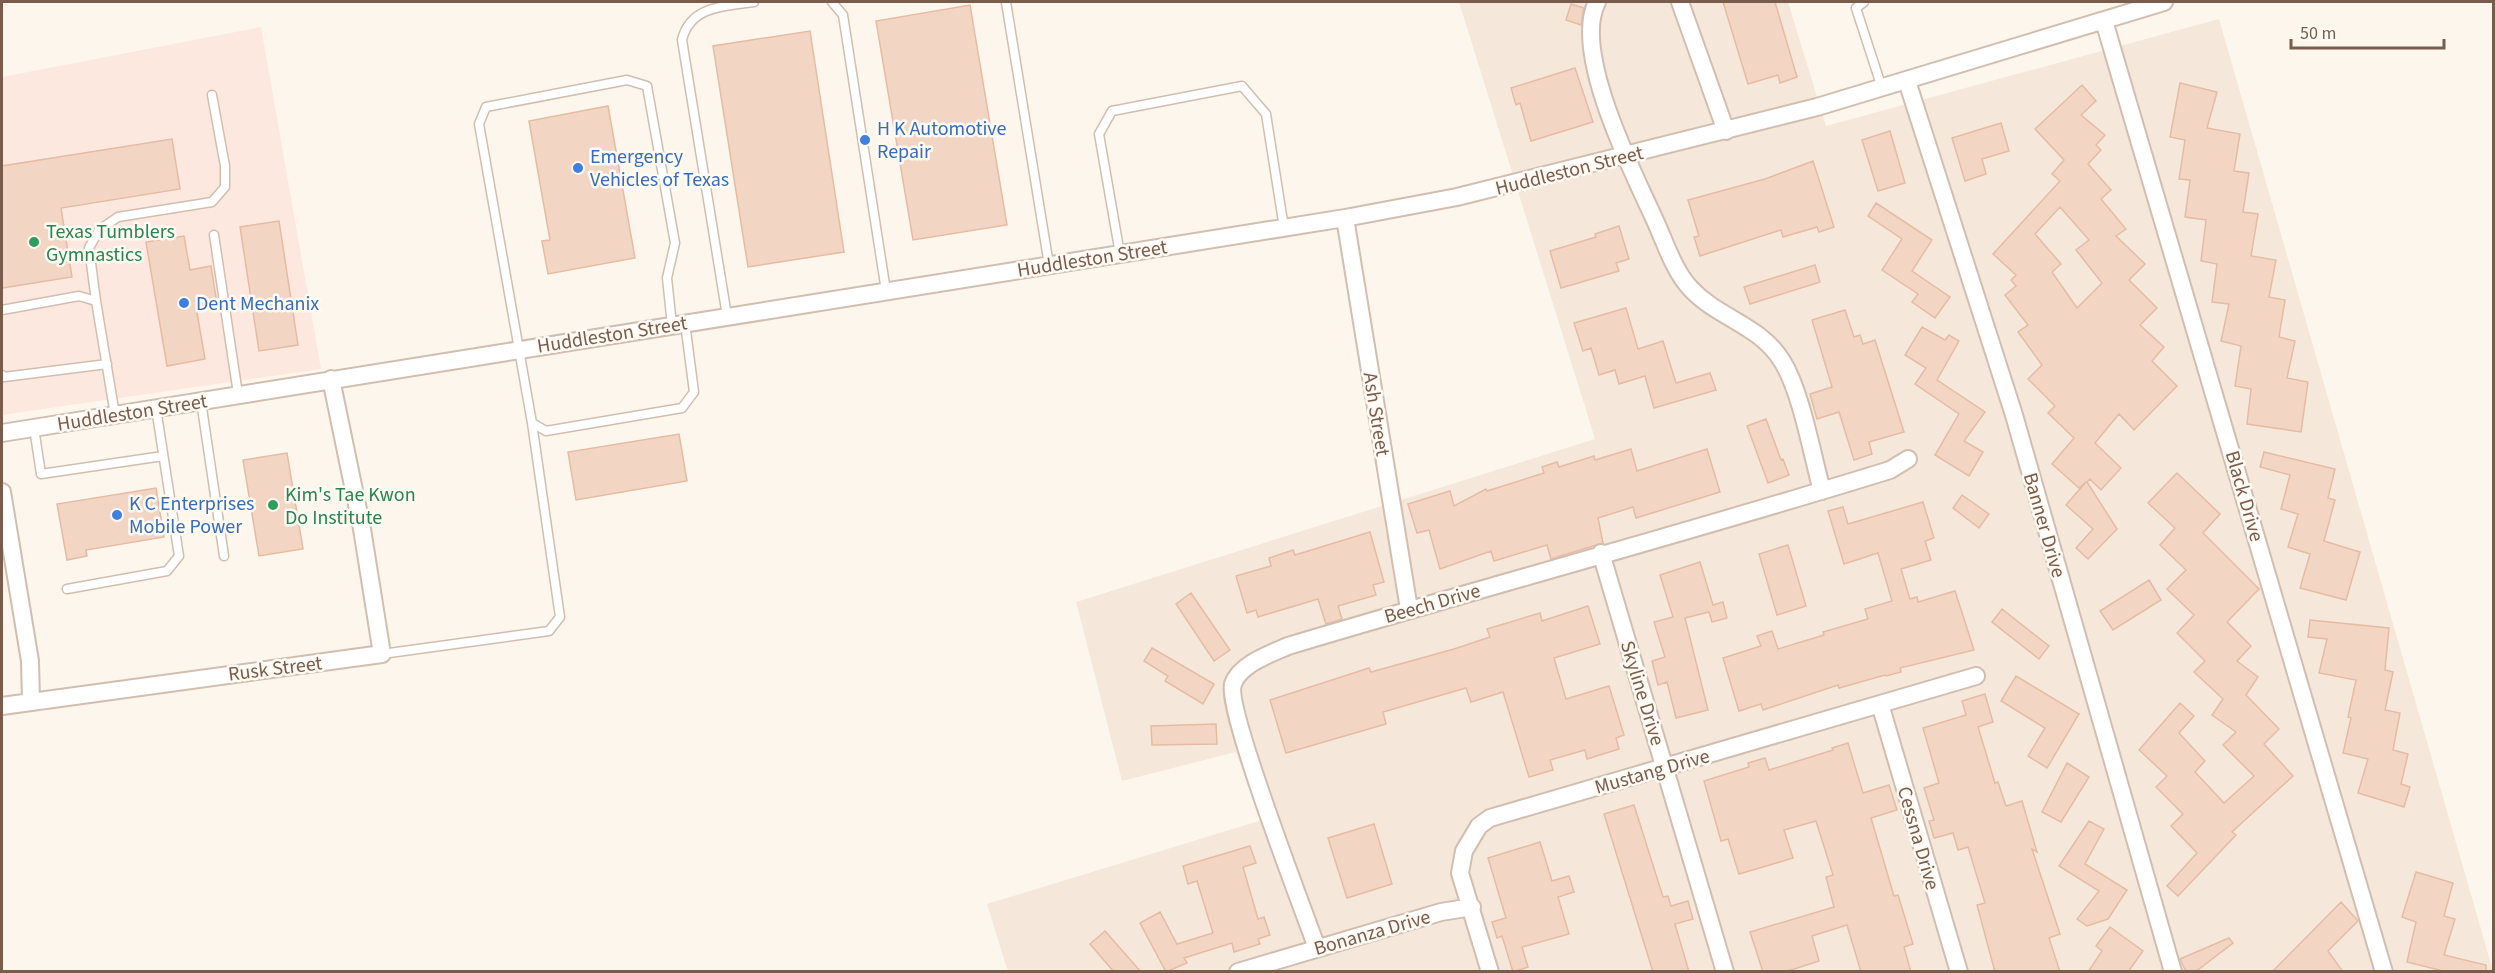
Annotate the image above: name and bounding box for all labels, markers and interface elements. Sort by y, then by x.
scale bar [2291,12,2444,50]
text: 50 m [2300,21,2336,46]
place label: H K Automotive Repair [877,115,1007,166]
marker: H K Automotive Repair [858,133,872,147]
street label: Huddleston Street [1492,139,1646,203]
place label: Emergency Vehicles of Texas [590,143,729,194]
marker: Emergency Vehicles of Texas [571,161,585,175]
place label: Texas Tumblers Gymnastics [46,218,175,269]
street label: Huddleston Street [1015,233,1169,285]
marker: Texas Tumblers Gymnastics [27,235,41,249]
place label: Dent Mechanix [196,290,319,318]
marker: Dent Mechanix [177,296,191,310]
street label: Huddleston Street [535,309,689,361]
street label: Ash Street [1356,370,1397,458]
street label: Huddleston Street [55,387,209,439]
street label: Black Drive [2218,448,2270,545]
street label: Banner Drive [2016,470,2072,581]
place label: Kim's Tae Kwon Do Institute [285,481,416,532]
place label: K C Enterprises Mobile Power [129,490,254,541]
marker: Kim's Tae Kwon Do Institute [266,498,280,512]
marker: K C Enterprises Mobile Power [110,508,124,522]
street label: Beech Drive [1381,577,1484,631]
street label: Skyline Drive [1613,637,1671,749]
street label: Rusk Street [226,649,324,689]
street label: Mustang Drive [1592,742,1713,802]
street label: Cessna Drive [1890,783,1946,893]
street label: Bonanza Drive [1311,903,1434,963]

